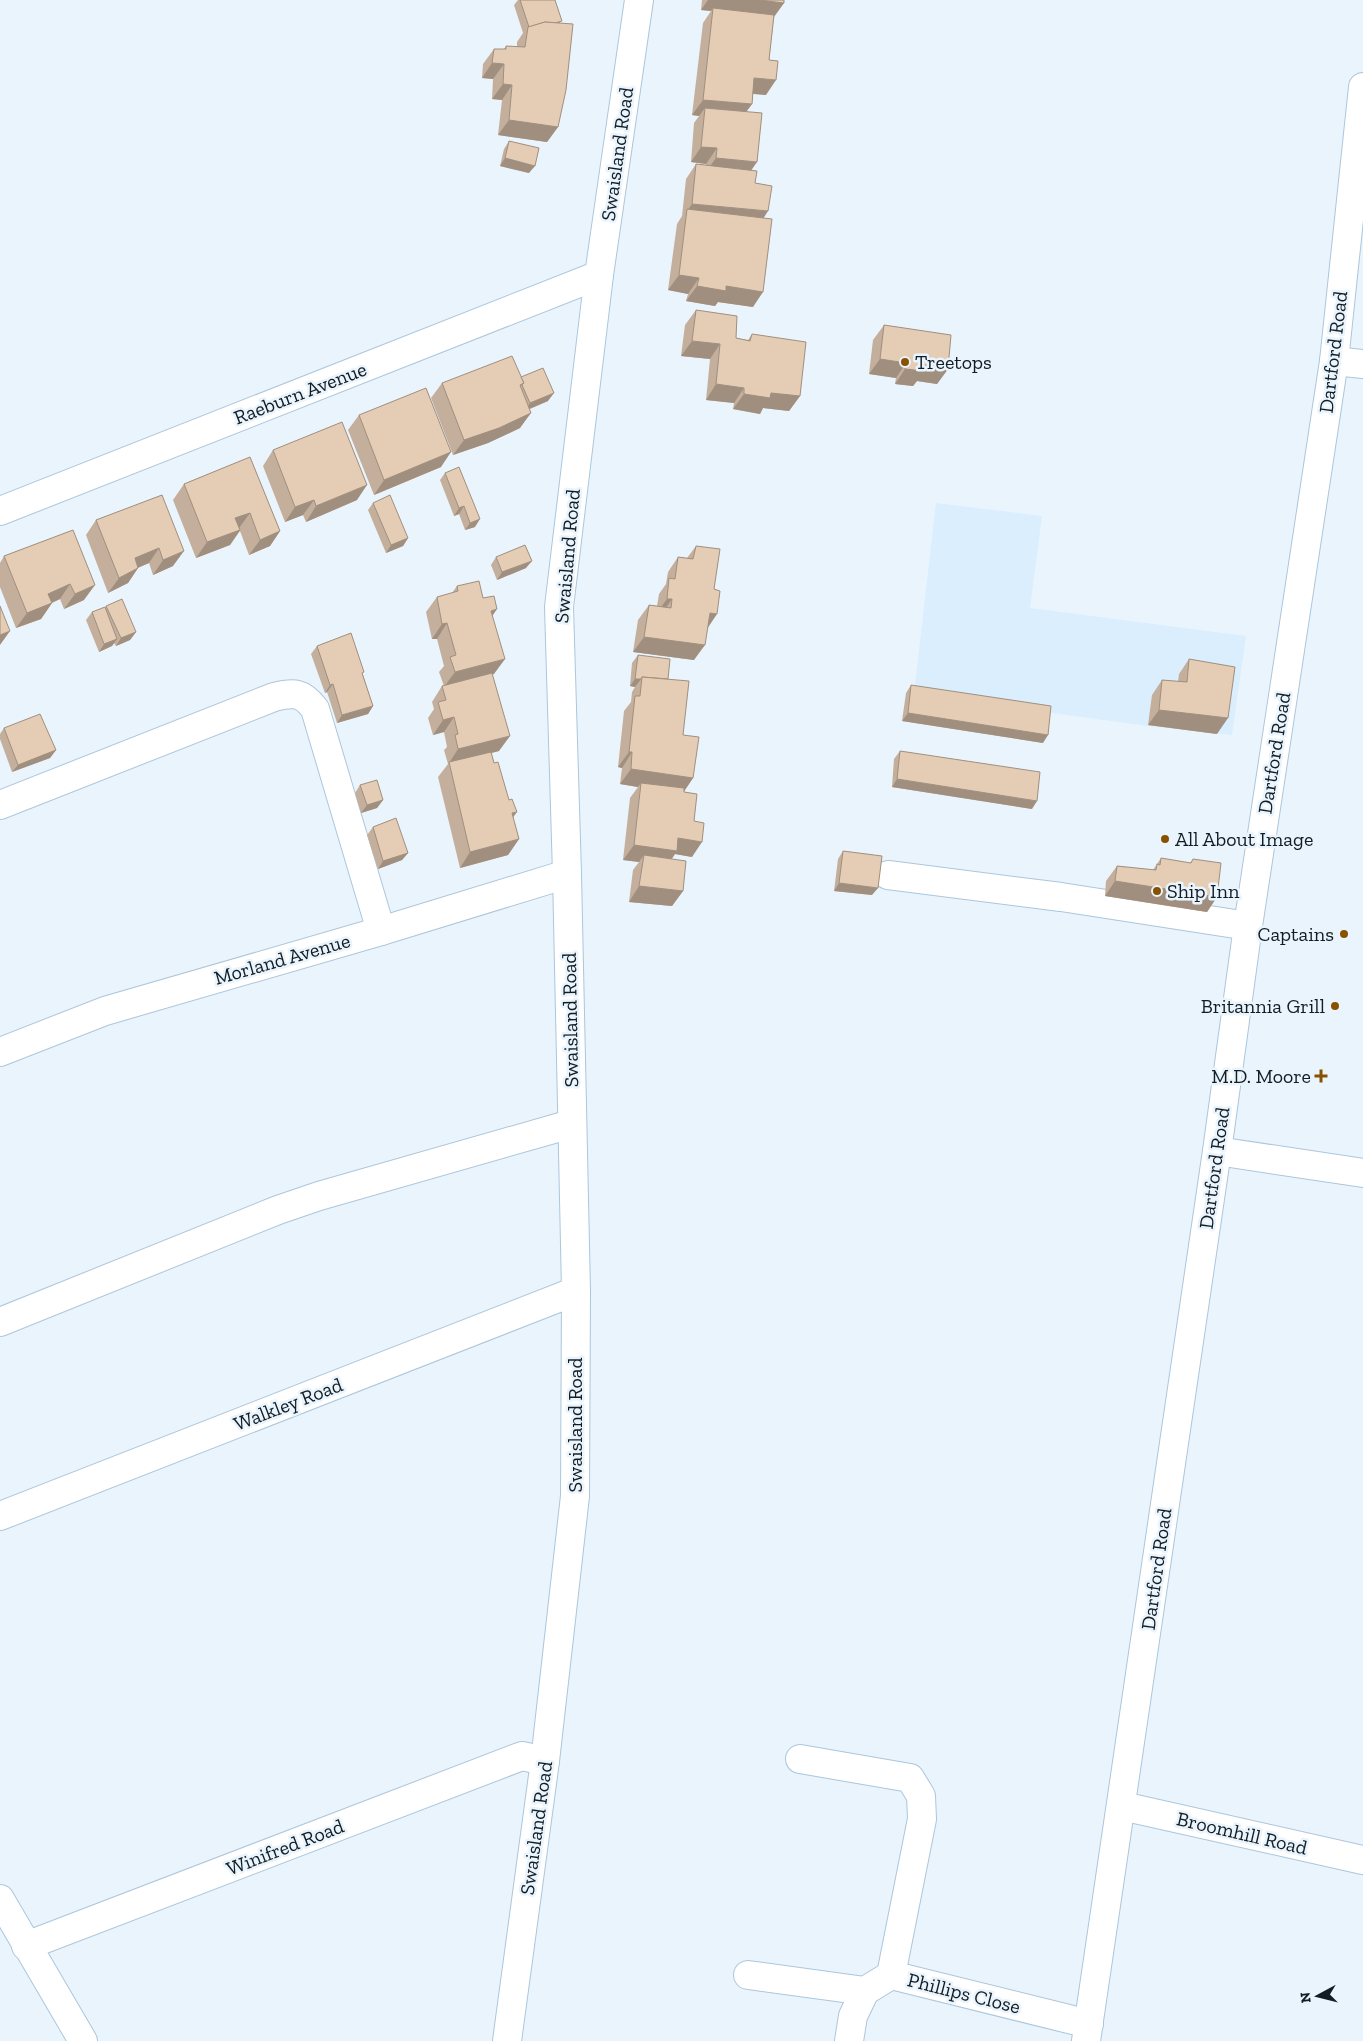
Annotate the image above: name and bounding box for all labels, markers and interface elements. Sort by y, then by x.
street label: Swaisland Road [596,86,638,222]
street label: Dartford Road [1314,290,1352,414]
place label: Treetops [915,350,992,374]
marker: Treetops [899,356,911,368]
street label: Raeburn Avenue [230,357,370,429]
street label: Swaisland Road [549,488,585,624]
street label: Dartford Road [1253,690,1295,816]
place label: All About Image [1175,827,1313,851]
marker: All About Image [1159,833,1171,845]
place label: Ship Inn [1167,879,1240,903]
marker: Ship Inn [1151,885,1163,897]
place label: Captains [1258,922,1334,946]
street label: Morland Avenue [211,928,353,990]
marker: Captains [1338,928,1350,940]
street label: Swaisland Road [557,952,583,1088]
place label: Britannia Grill [1201,994,1325,1018]
marker: Britannia Grill [1329,1000,1341,1012]
place label: M.D. Moore [1211,1064,1311,1088]
marker: M.D. Moore [1315,1070,1327,1082]
street label: Dartford Road [1194,1105,1234,1231]
street label: Swaisland Road [563,1358,587,1492]
street label: Walkley Road [230,1372,346,1436]
street label: Dartford Road [1136,1506,1176,1632]
street label: Swaisland Road [515,1760,557,1896]
street label: Broomhill Road [1174,1806,1310,1860]
street label: Winifred Road [223,1814,347,1880]
street label: Phillips Close [905,1967,1023,2019]
north arrow [1293,1971,1343,2021]
text: N [1296,1991,1315,2004]

